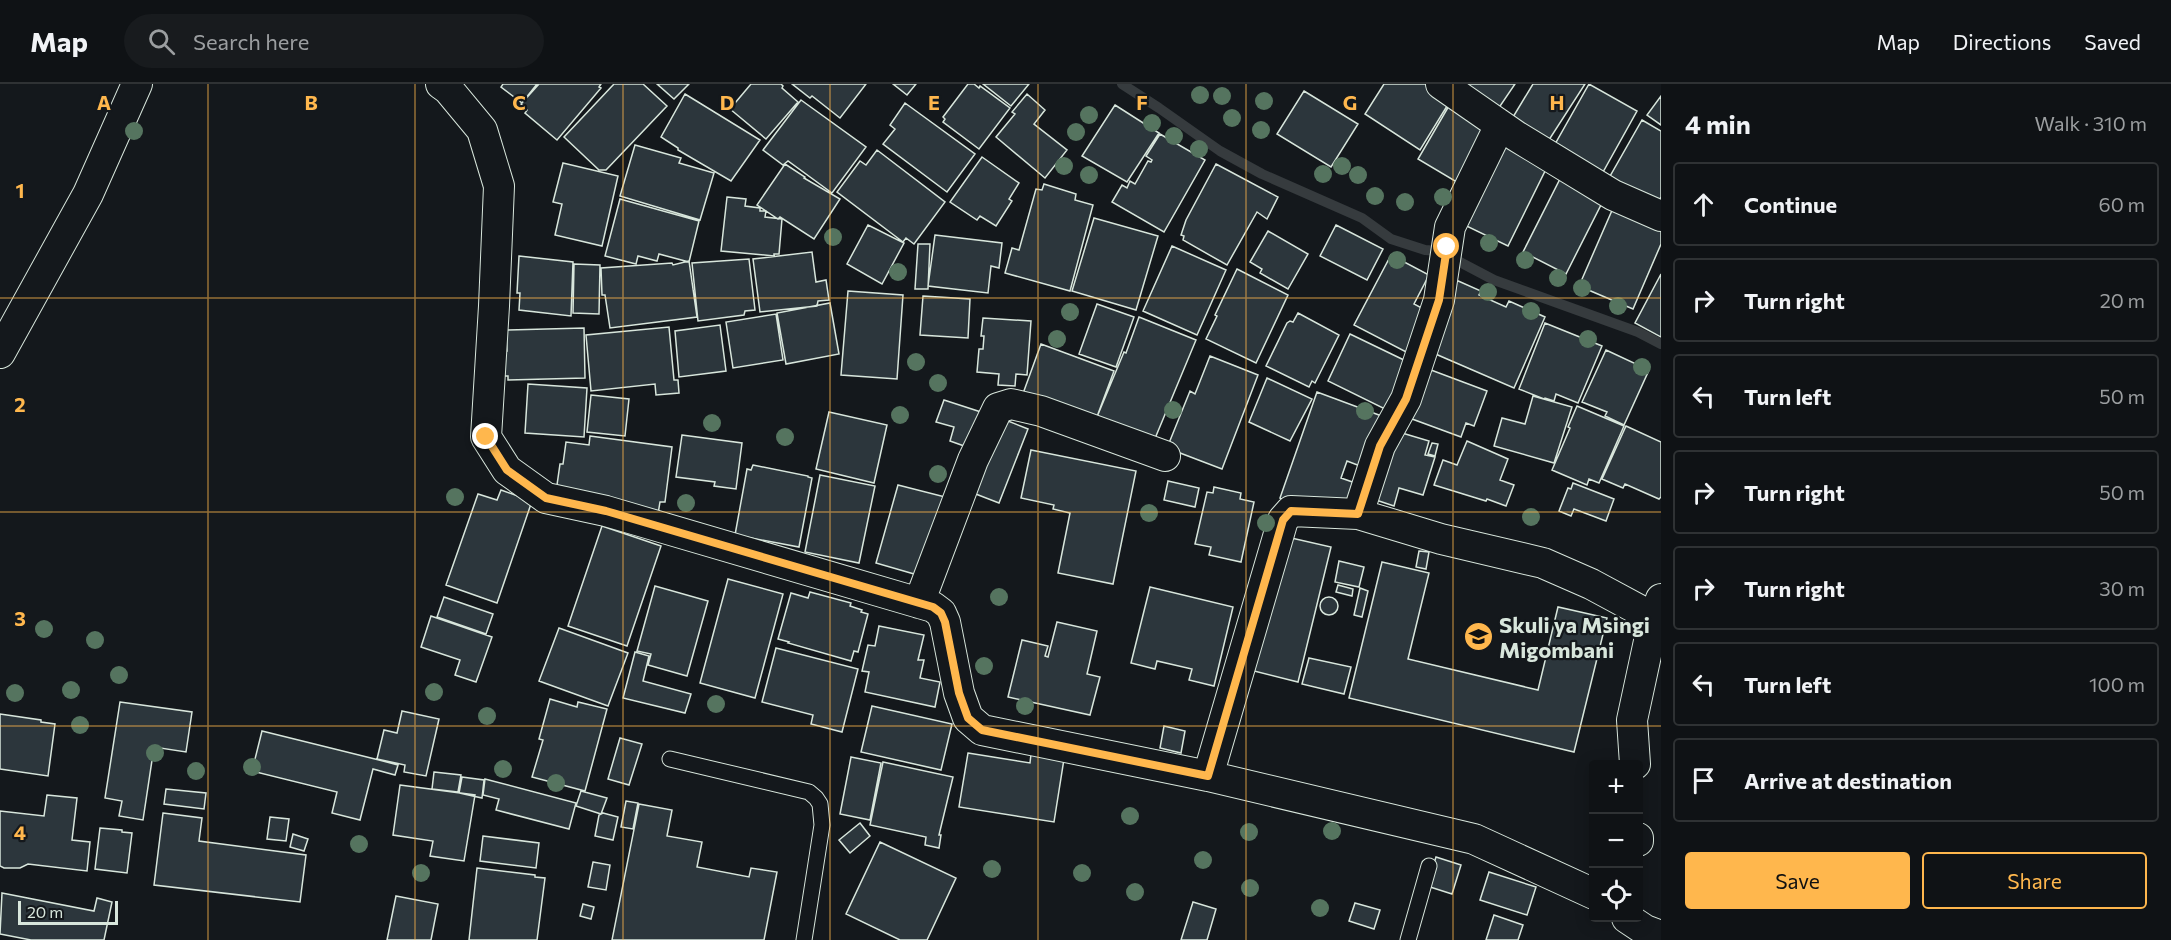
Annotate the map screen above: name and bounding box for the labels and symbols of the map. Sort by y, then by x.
text: A [97,90,111,114]
text: B [304,90,318,114]
text: C [512,90,526,114]
text: D [720,90,734,114]
text: E [928,90,940,114]
text: F [1136,90,1148,114]
text: G [1343,90,1357,114]
text: H [1550,90,1565,114]
text: 1 [15,178,25,202]
route start [1433,233,1459,259]
text: 2 [14,392,26,416]
route end [472,423,498,449]
text: 3 [14,606,26,630]
place label: Skuli ya Msingi Migombani [1499,611,1650,663]
school or university icon: Skuli ya Msingi Migombani [1462,621,1494,653]
text: 4 [14,820,26,844]
scale bar [18,898,118,926]

